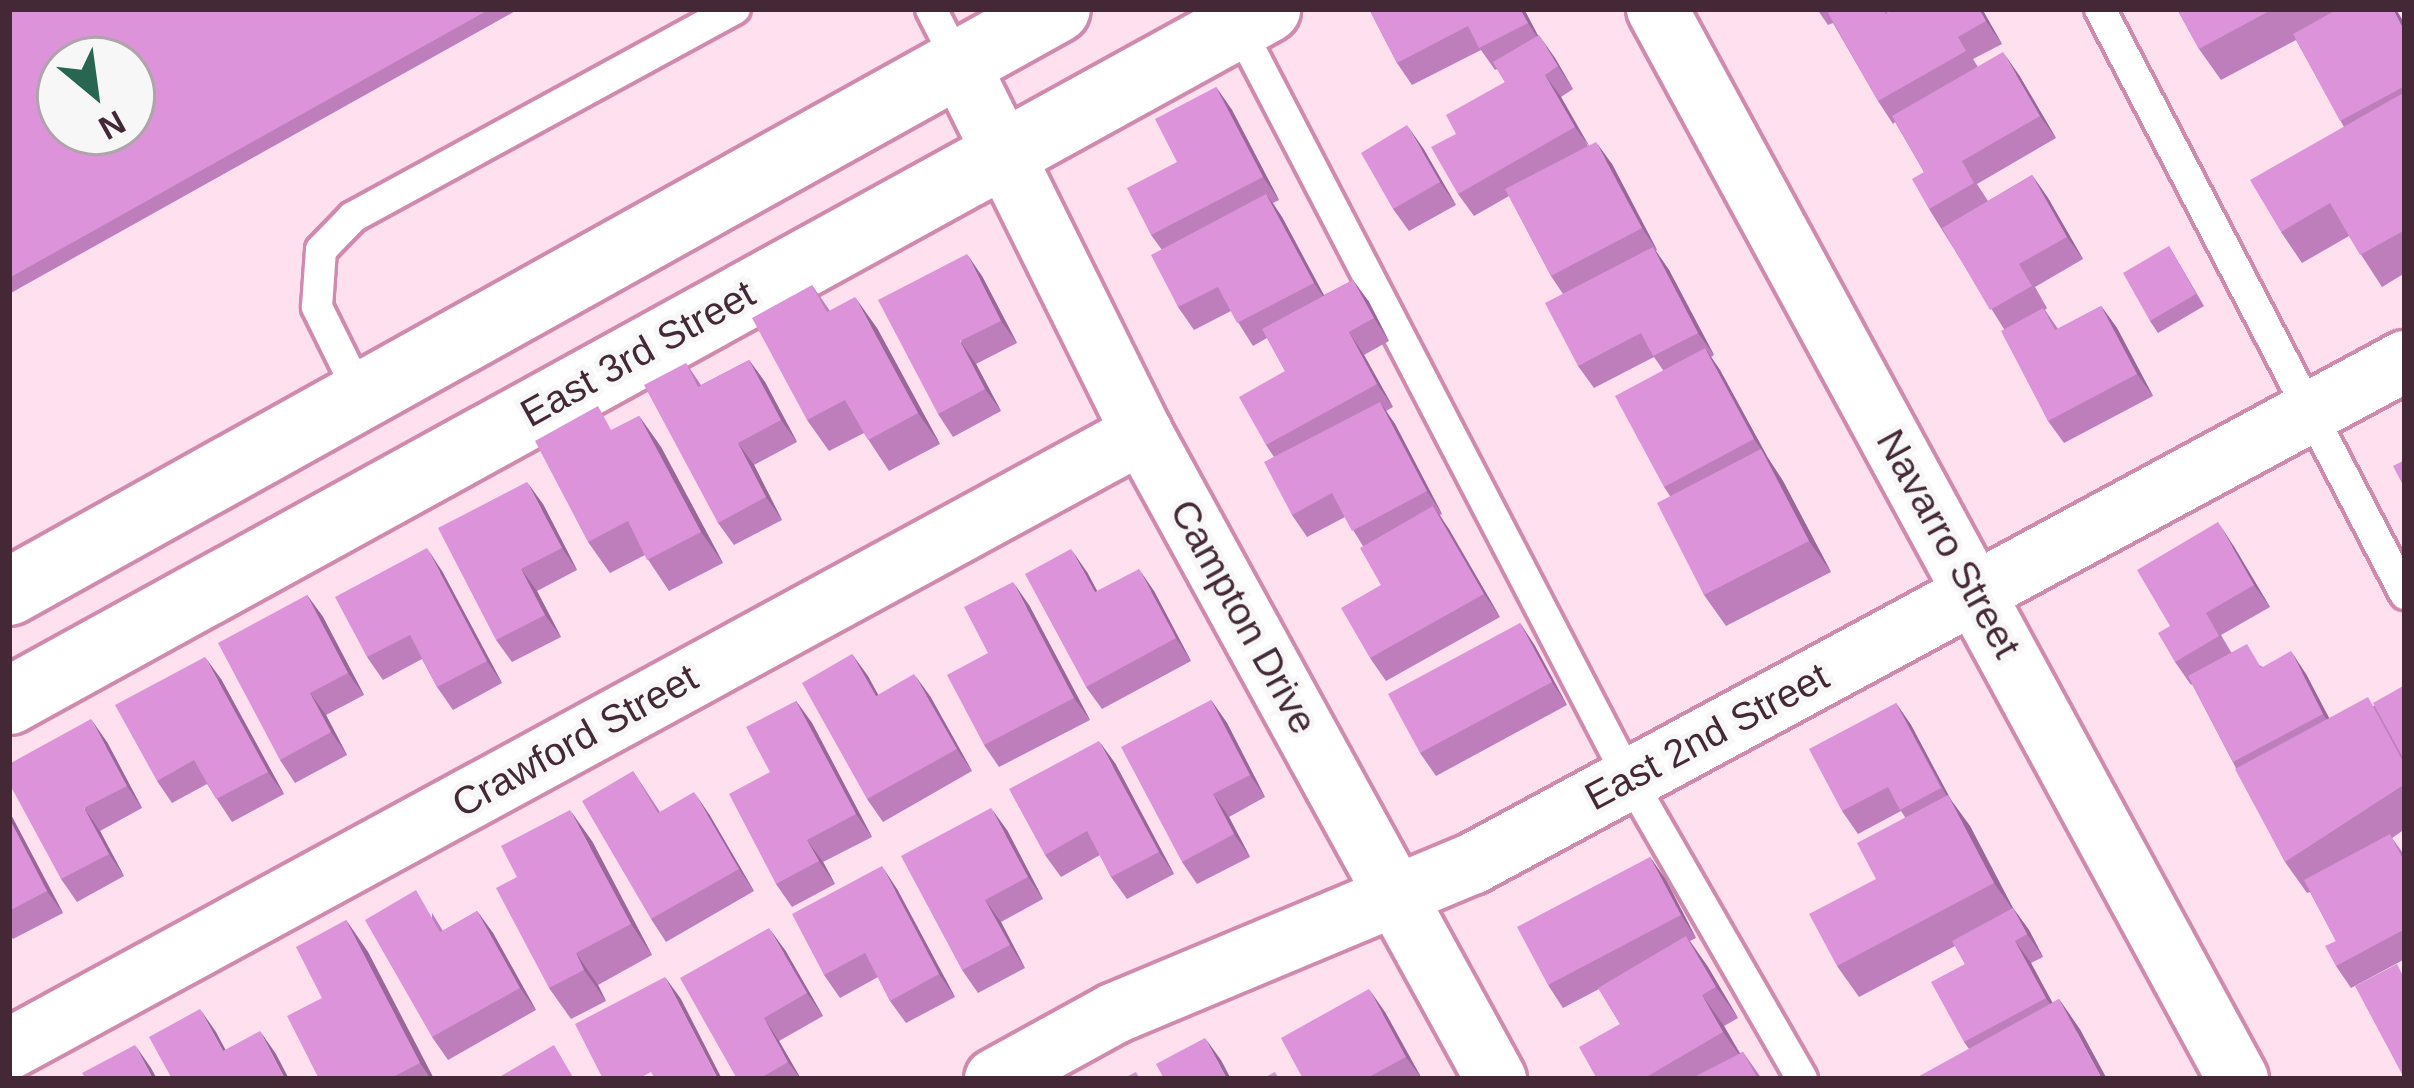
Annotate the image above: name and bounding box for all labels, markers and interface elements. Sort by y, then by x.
north arrow [36,36,156,156]
text: N [93,103,132,147]
street label: East 3rd Street [513,270,763,438]
street label: Navarro Street [1866,422,2030,666]
street label: Campton Drive [1159,492,1327,742]
street label: East 2nd Street [1577,653,1837,821]
street label: Crawford Street [444,654,706,828]

